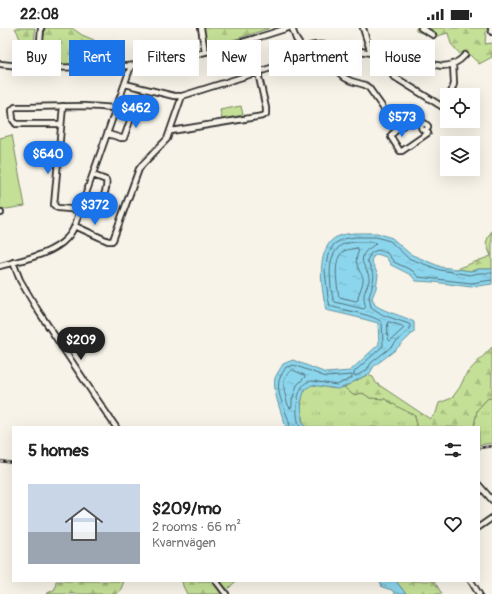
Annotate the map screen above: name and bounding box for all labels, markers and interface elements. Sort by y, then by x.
text: 22:08 [20,5,59,24]
chip: Buy [12,40,61,76]
chip: Rent [69,40,125,76]
chip: Filters [133,40,199,76]
chip: New [207,40,261,76]
chip: Apartment [269,40,362,76]
chip: House [370,40,435,76]
map controls [440,88,480,176]
button: locate [440,88,480,128]
pin: $462 [112,95,160,129]
text: $462 [121,100,151,116]
pin: $573 [378,104,426,138]
text: $573 [388,109,416,125]
button: layers [440,136,480,176]
pin: $640 [24,141,72,175]
text: $640 [32,146,64,162]
pin: $372 [71,192,119,226]
text: $372 [81,197,109,213]
pin: $209 [57,327,105,361]
text: $209 [66,332,96,348]
icon: filters [442,439,464,461]
text: 5 homes [28,440,89,461]
text: $209/mo [152,498,221,519]
icon: home [60,500,108,548]
icon: heart [442,513,464,535]
text: 2 rooms · 66 m² [152,519,241,535]
text: Kvarnvägen [152,535,216,551]

